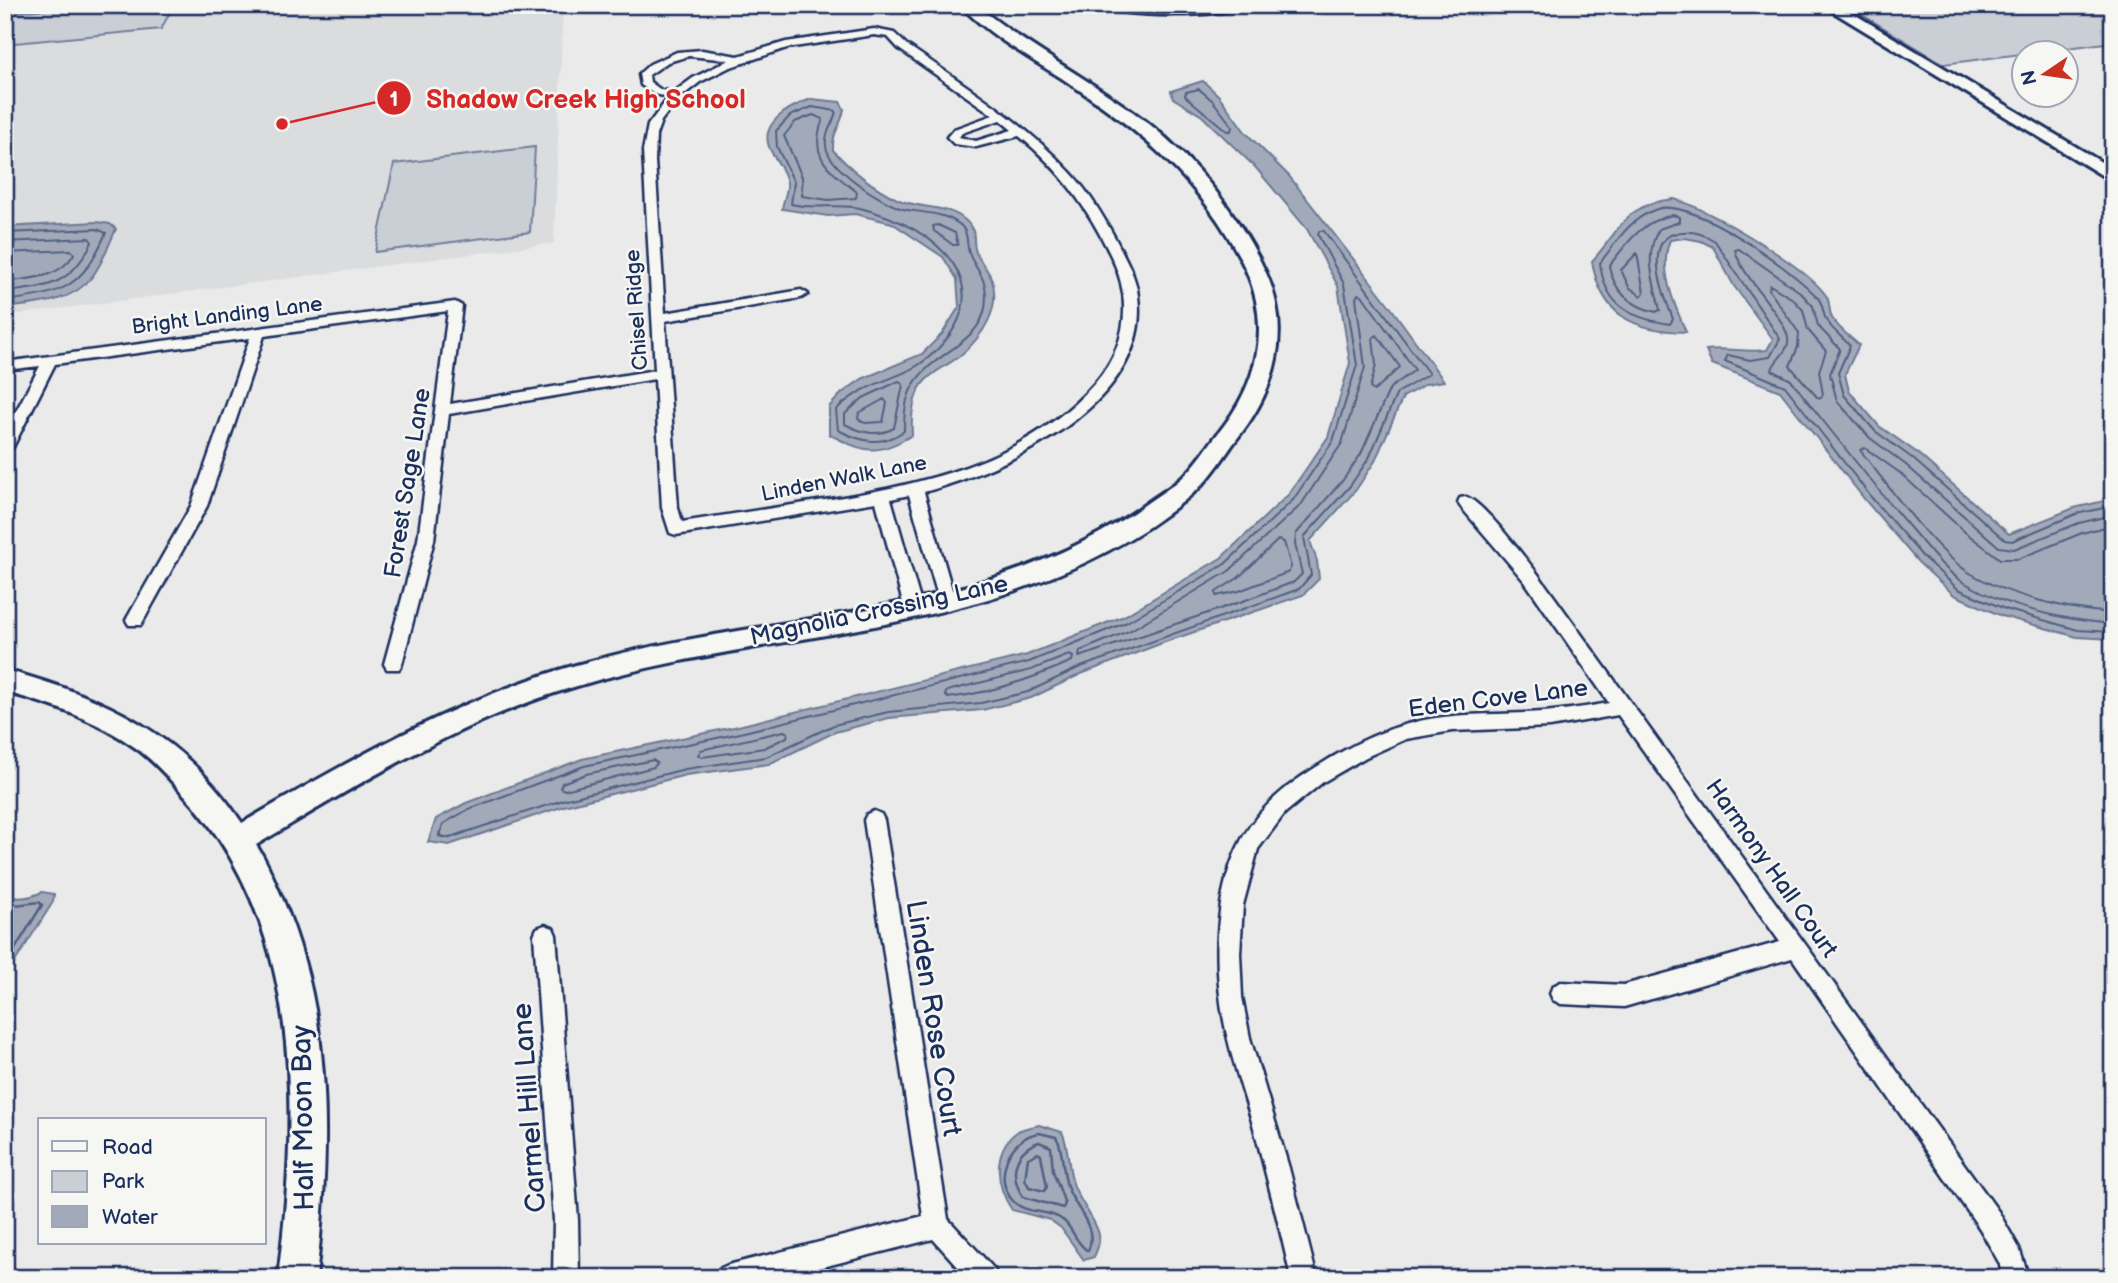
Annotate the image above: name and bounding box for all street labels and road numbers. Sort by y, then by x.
street label: Chisel Ridge [620,249,653,371]
street label: Bright Landing Lane [130,291,324,340]
street label: Forest Sage Lane [378,386,437,580]
street label: Linden Walk Lane [759,450,929,507]
street label: Magnolia Crossing Lane [748,569,1011,652]
street label: Eden Cove Lane [1407,673,1590,724]
street label: Harmony Hall Court [1699,774,1844,964]
street label: Linden Rose Court [899,898,969,1139]
street label: Carmel Hill Lane [506,1002,553,1214]
street label: Half Moon Bay [285,1024,322,1211]

